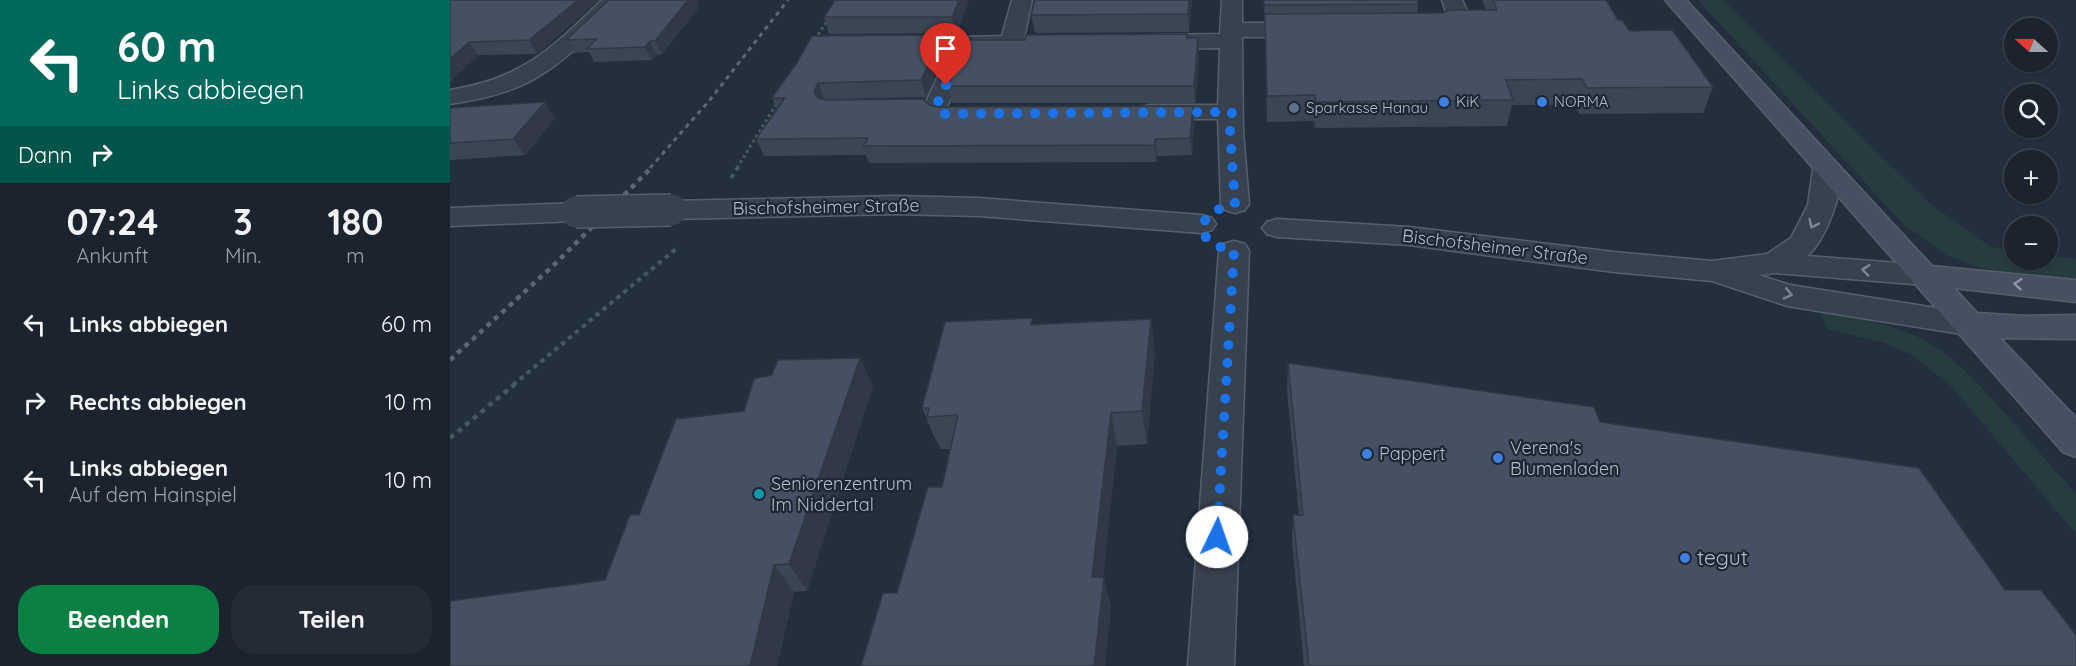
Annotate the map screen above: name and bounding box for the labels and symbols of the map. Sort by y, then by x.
north arrow [2004,18,2058,72]
pin [920,23,971,85]
place label: KiK [1456,92,1479,111]
place label: NORMA [1554,92,1609,111]
marker: KiK [1437,95,1451,109]
marker: NORMA [1535,95,1549,109]
place label: Sparkasse Hanau [1306,98,1428,117]
marker: Sparkasse Hanau [1287,101,1301,115]
street label: Bischofsheimer Straße [732,193,920,220]
one-way arrow [1809,217,1820,228]
street label: Bischofsheimer Straße [1401,224,1589,269]
one-way arrow [1862,264,1871,277]
one-way arrow [2013,278,2022,291]
one-way arrow [1783,287,1793,300]
place label: Verena's Blumenladen [1510,436,1619,480]
place label: Pappert [1379,442,1446,465]
marker: Pappert [1360,447,1374,461]
marker: Verena's Blumenladen [1491,451,1505,465]
place label: Seniorenzentrum Im Niddertal [771,472,912,516]
marker: Seniorenzentrum Im Niddertal [752,487,766,501]
position arrow [1185,505,1249,569]
place label: tegut [1697,544,1748,570]
marker: tegut [1678,551,1692,565]

